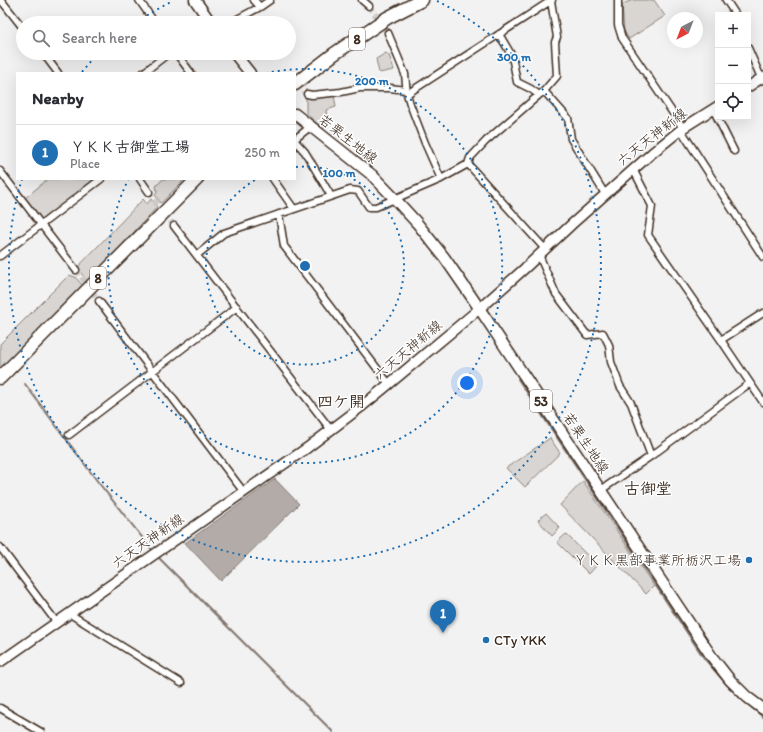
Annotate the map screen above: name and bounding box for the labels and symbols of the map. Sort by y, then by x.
north arrow [667,12,703,48]
road number: 8 [349,28,365,50]
text: 300 m [497,50,532,64]
text: 200 m [355,74,390,88]
street label: 六天天神新線 [614,104,690,170]
street label: 若栗生地線 [315,111,381,167]
text: 100 m [322,166,356,180]
centre of rings [298,259,312,273]
road number: 8 [90,267,106,289]
street label: 六天天神新線 [370,316,446,384]
your location [457,373,477,393]
road number: 53 [530,390,552,412]
district label: 四ケ開 [317,392,365,411]
street label: 若栗生地線 [559,409,613,477]
district label: 古御堂 [624,479,672,498]
street label: 六天天神新線 [109,510,187,572]
place label: ＹＫＫ黒部事業所栃沢工場 [573,552,741,569]
marker: ＹＫＫ黒部事業所栃沢工場 [744,555,754,565]
pin: 1 [430,600,456,633]
place label: CTy YKK [494,632,546,649]
marker: CTy YKK [481,635,491,645]

